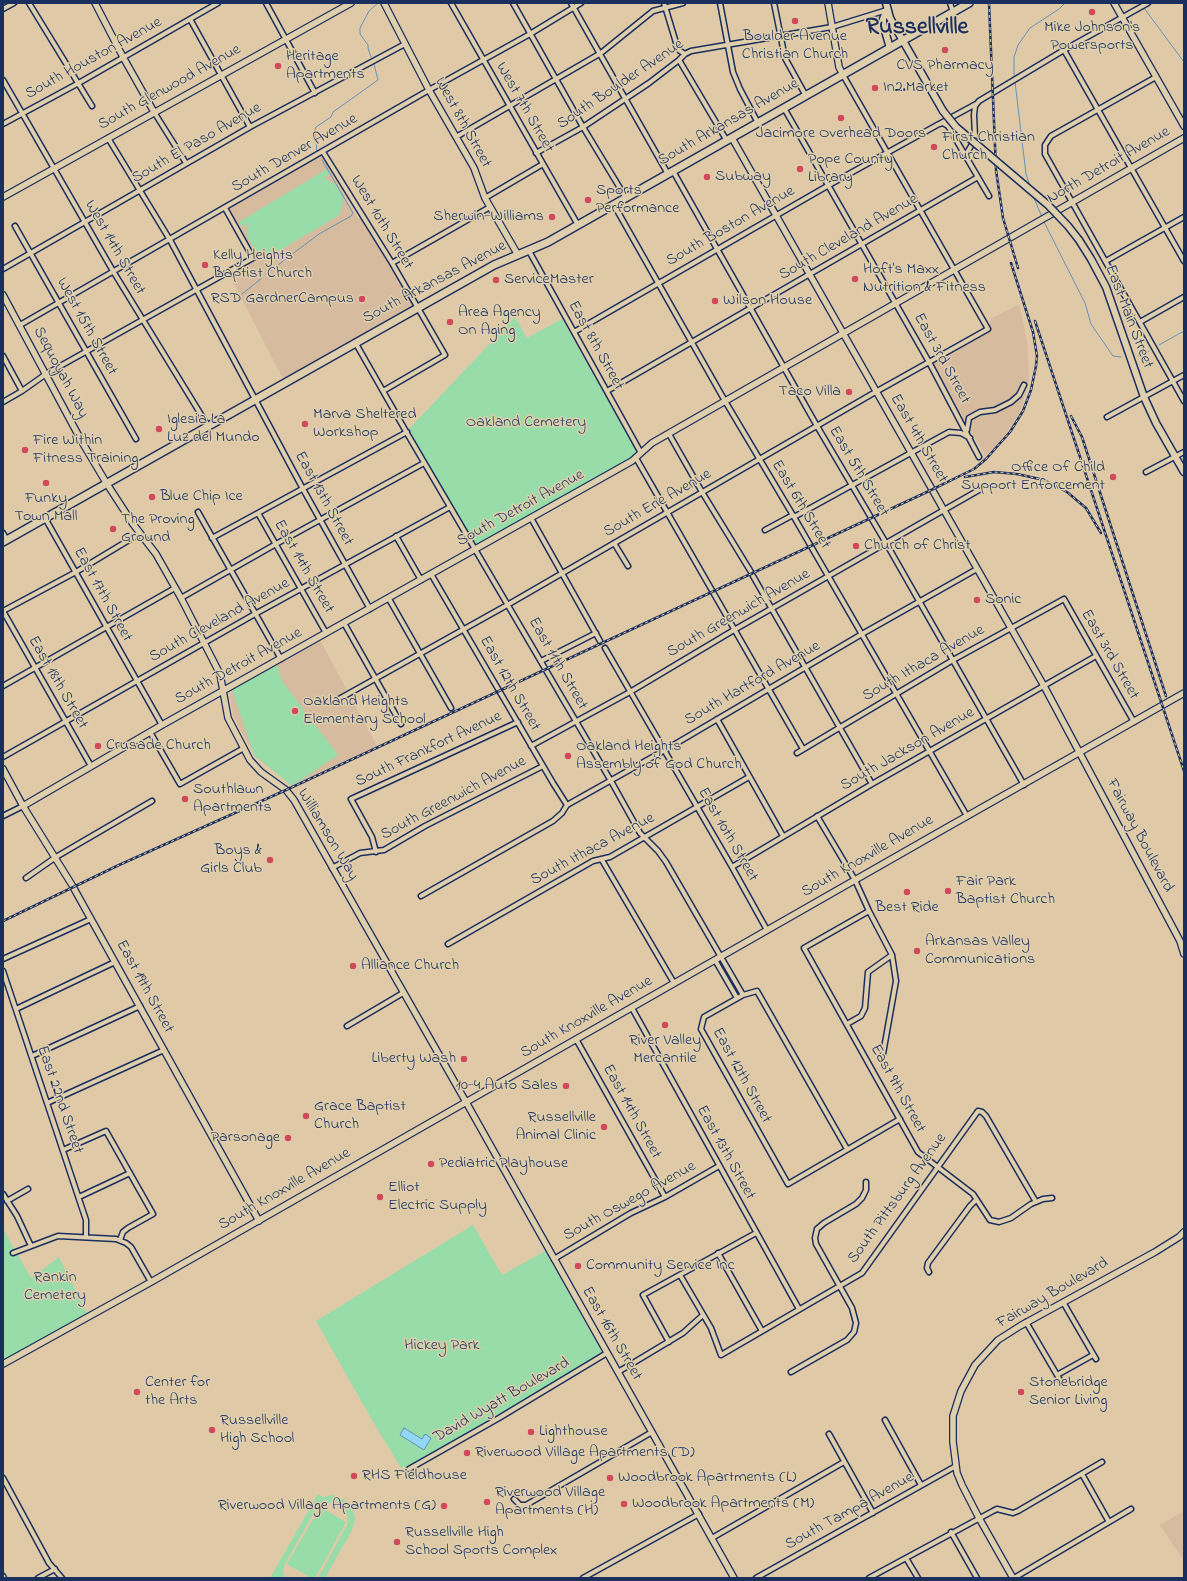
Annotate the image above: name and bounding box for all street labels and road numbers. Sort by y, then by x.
street label: South Houston Avenue [22,14,166,104]
street label: South Boulder Avenue [554,36,688,134]
street label: South Glenwood Avenue [95,41,245,135]
street label: West 7th Street [490,59,558,157]
street label: West 8th Street [429,74,495,172]
street label: South Arkansas Avenue [655,75,803,171]
street label: South El Paso Avenue [129,99,265,189]
street label: South Denver Avenue [229,110,361,198]
street label: North Detroit Avenue [1044,123,1174,209]
street label: West 10th Street [345,172,417,274]
street label: South Boston Avenue [663,182,799,272]
street label: South Cleveland Avenue [776,190,922,286]
street label: West 14th Street [79,197,149,299]
street label: South Arkansas Avenue [360,237,510,329]
street label: East Main Street [1099,263,1157,371]
street label: West 15th Street [51,275,121,379]
street label: East 8th Street [563,298,627,394]
street label: East 3rd Street [908,310,974,408]
street label: Sequoyah Way [28,324,92,422]
street label: East 4th Street [885,391,951,487]
street label: East 5th Street [823,423,893,521]
street label: East 13th Street [289,448,357,550]
street label: East 6th Street [766,457,834,553]
street label: South Erie Avenue [601,465,715,543]
street label: South Detroit Avenue [454,466,588,552]
street label: East 14th Street [268,517,338,617]
street label: East 17th Street [68,545,136,645]
street label: South Greenwich Avenue [664,565,814,663]
street label: South Cleveland Avenue [147,575,293,667]
street label: East 3rd Street [1076,607,1142,703]
street label: East 11th Street [523,614,591,714]
street label: South Ithaca Avenue [860,621,988,707]
street label: South Detroit Avenue [172,624,306,710]
street label: East 18th Street [23,633,91,733]
street label: East 12th Street [474,633,544,735]
street label: South Hartford Avenue [682,637,824,731]
street label: South Jackson Avenue [838,704,978,796]
street label: South Frankfort Avenue [353,708,505,792]
street label: South Greenwich Avenue [378,753,530,845]
street label: Fairway Boulevard [1101,776,1177,896]
street label: East 10th Street [692,785,762,885]
street label: Williamson Way [292,786,362,884]
street label: South Ithaca Avenue [528,809,658,891]
street label: South Knoxville Avenue [799,811,937,903]
street label: East 19th Street [111,937,177,1037]
street label: South Knoxville Avenue [518,972,656,1064]
street label: East 12th Street [707,1025,775,1127]
street label: East 9th Street [865,1042,929,1136]
street label: East 22nd Street [32,1043,86,1157]
street label: East 14th Street [597,1062,665,1162]
street label: East 13th Street [691,1102,759,1204]
street label: South Pittsburg Avenue [844,1130,952,1268]
street label: South Knoxville Avenue [216,1144,354,1236]
street label: South Oswego Avenue [560,1158,700,1246]
street label: Fairway Boulevard [994,1254,1112,1334]
street label: East 16th Street [576,1284,646,1384]
street label: David Wyatt Boulevard [431,1354,573,1448]
street label: South Tampa Avenue [782,1469,918,1555]

